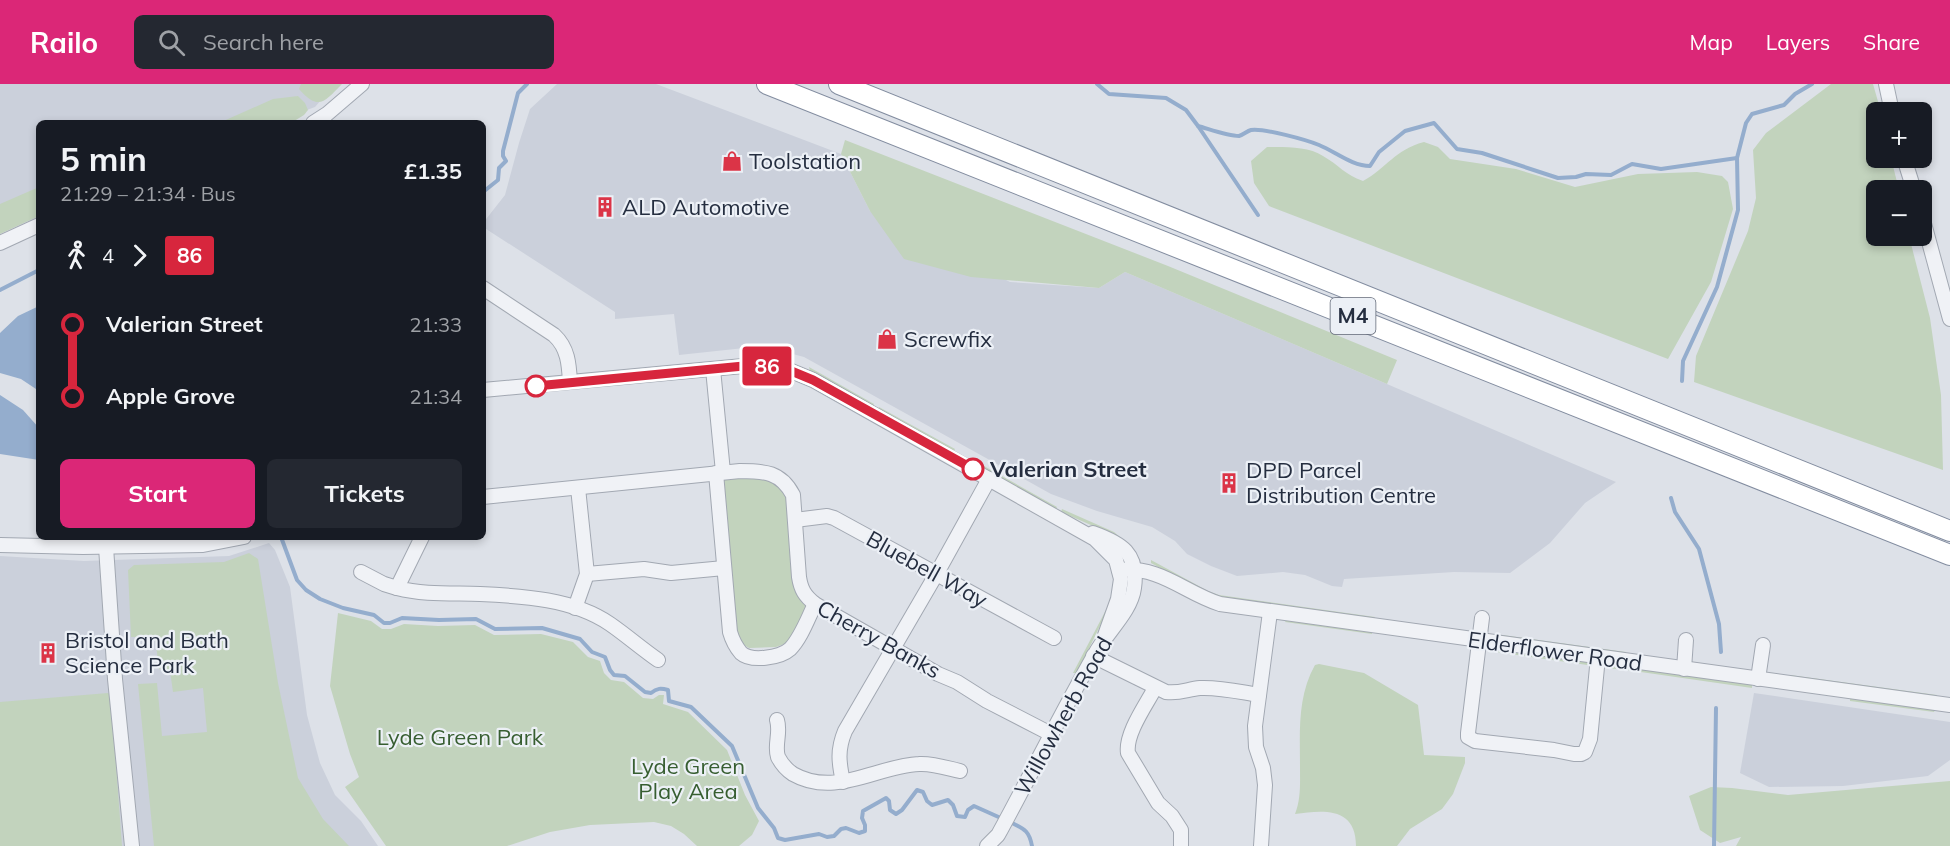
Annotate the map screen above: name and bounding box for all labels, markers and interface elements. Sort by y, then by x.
search box [134,15,554,69]
text: Railo [30,25,98,60]
icon: search [155,26,188,59]
text: Search here [203,28,324,56]
text: Map [1690,29,1733,55]
text: Layers [1766,29,1830,55]
text: Share [1863,29,1920,55]
map controls [1866,102,1932,246]
button: + [1866,102,1932,168]
text: 5 min [60,138,147,179]
place label: Toolstation [749,147,861,175]
shop icon: Toolstation [720,149,744,173]
text: £1.35 [404,157,462,185]
button: − [1866,180,1932,246]
text: 21:29 – 21:34 · Bus [60,181,236,206]
place label: ALD Automotive [622,193,790,221]
building icon: ALD Automotive [593,195,617,219]
icon: walk [60,239,93,272]
icon: forward [123,239,156,272]
text: 86 [177,242,202,268]
text: 4 [102,243,114,268]
road number: M4 [1330,298,1376,334]
text: Valerian Street [106,310,263,338]
text: 21:33 [409,312,462,337]
place label: Screwfix [904,325,992,353]
shop icon: Screwfix [875,327,899,351]
line badge: 86 [740,346,794,386]
text: 86 [754,353,780,379]
unlabelled marker [525,375,547,397]
text: Apple Grove [106,382,235,410]
text: 21:34 [409,384,462,409]
place label: Valerian Street [989,455,1147,483]
place label: DPD Parcel Distribution Centre [1246,456,1436,509]
marker: Valerian Street [962,458,984,480]
button: Start [60,459,255,528]
button: Tickets [267,459,462,528]
building icon: DPD Parcel Distribution Centre [1217,471,1241,495]
street label: Bluebell Way [862,524,993,614]
street label: Cherry Banks [812,594,946,684]
street label: Elderflower Road [1466,625,1644,677]
place label: Bristol and Bath Science Park [65,626,229,679]
street label: Willowherb Road [1008,632,1118,800]
building icon: Bristol and Bath Science Park [36,641,60,665]
park label: Lyde Green Park [377,723,544,751]
park label: Lyde Green Play Area [631,752,745,805]

